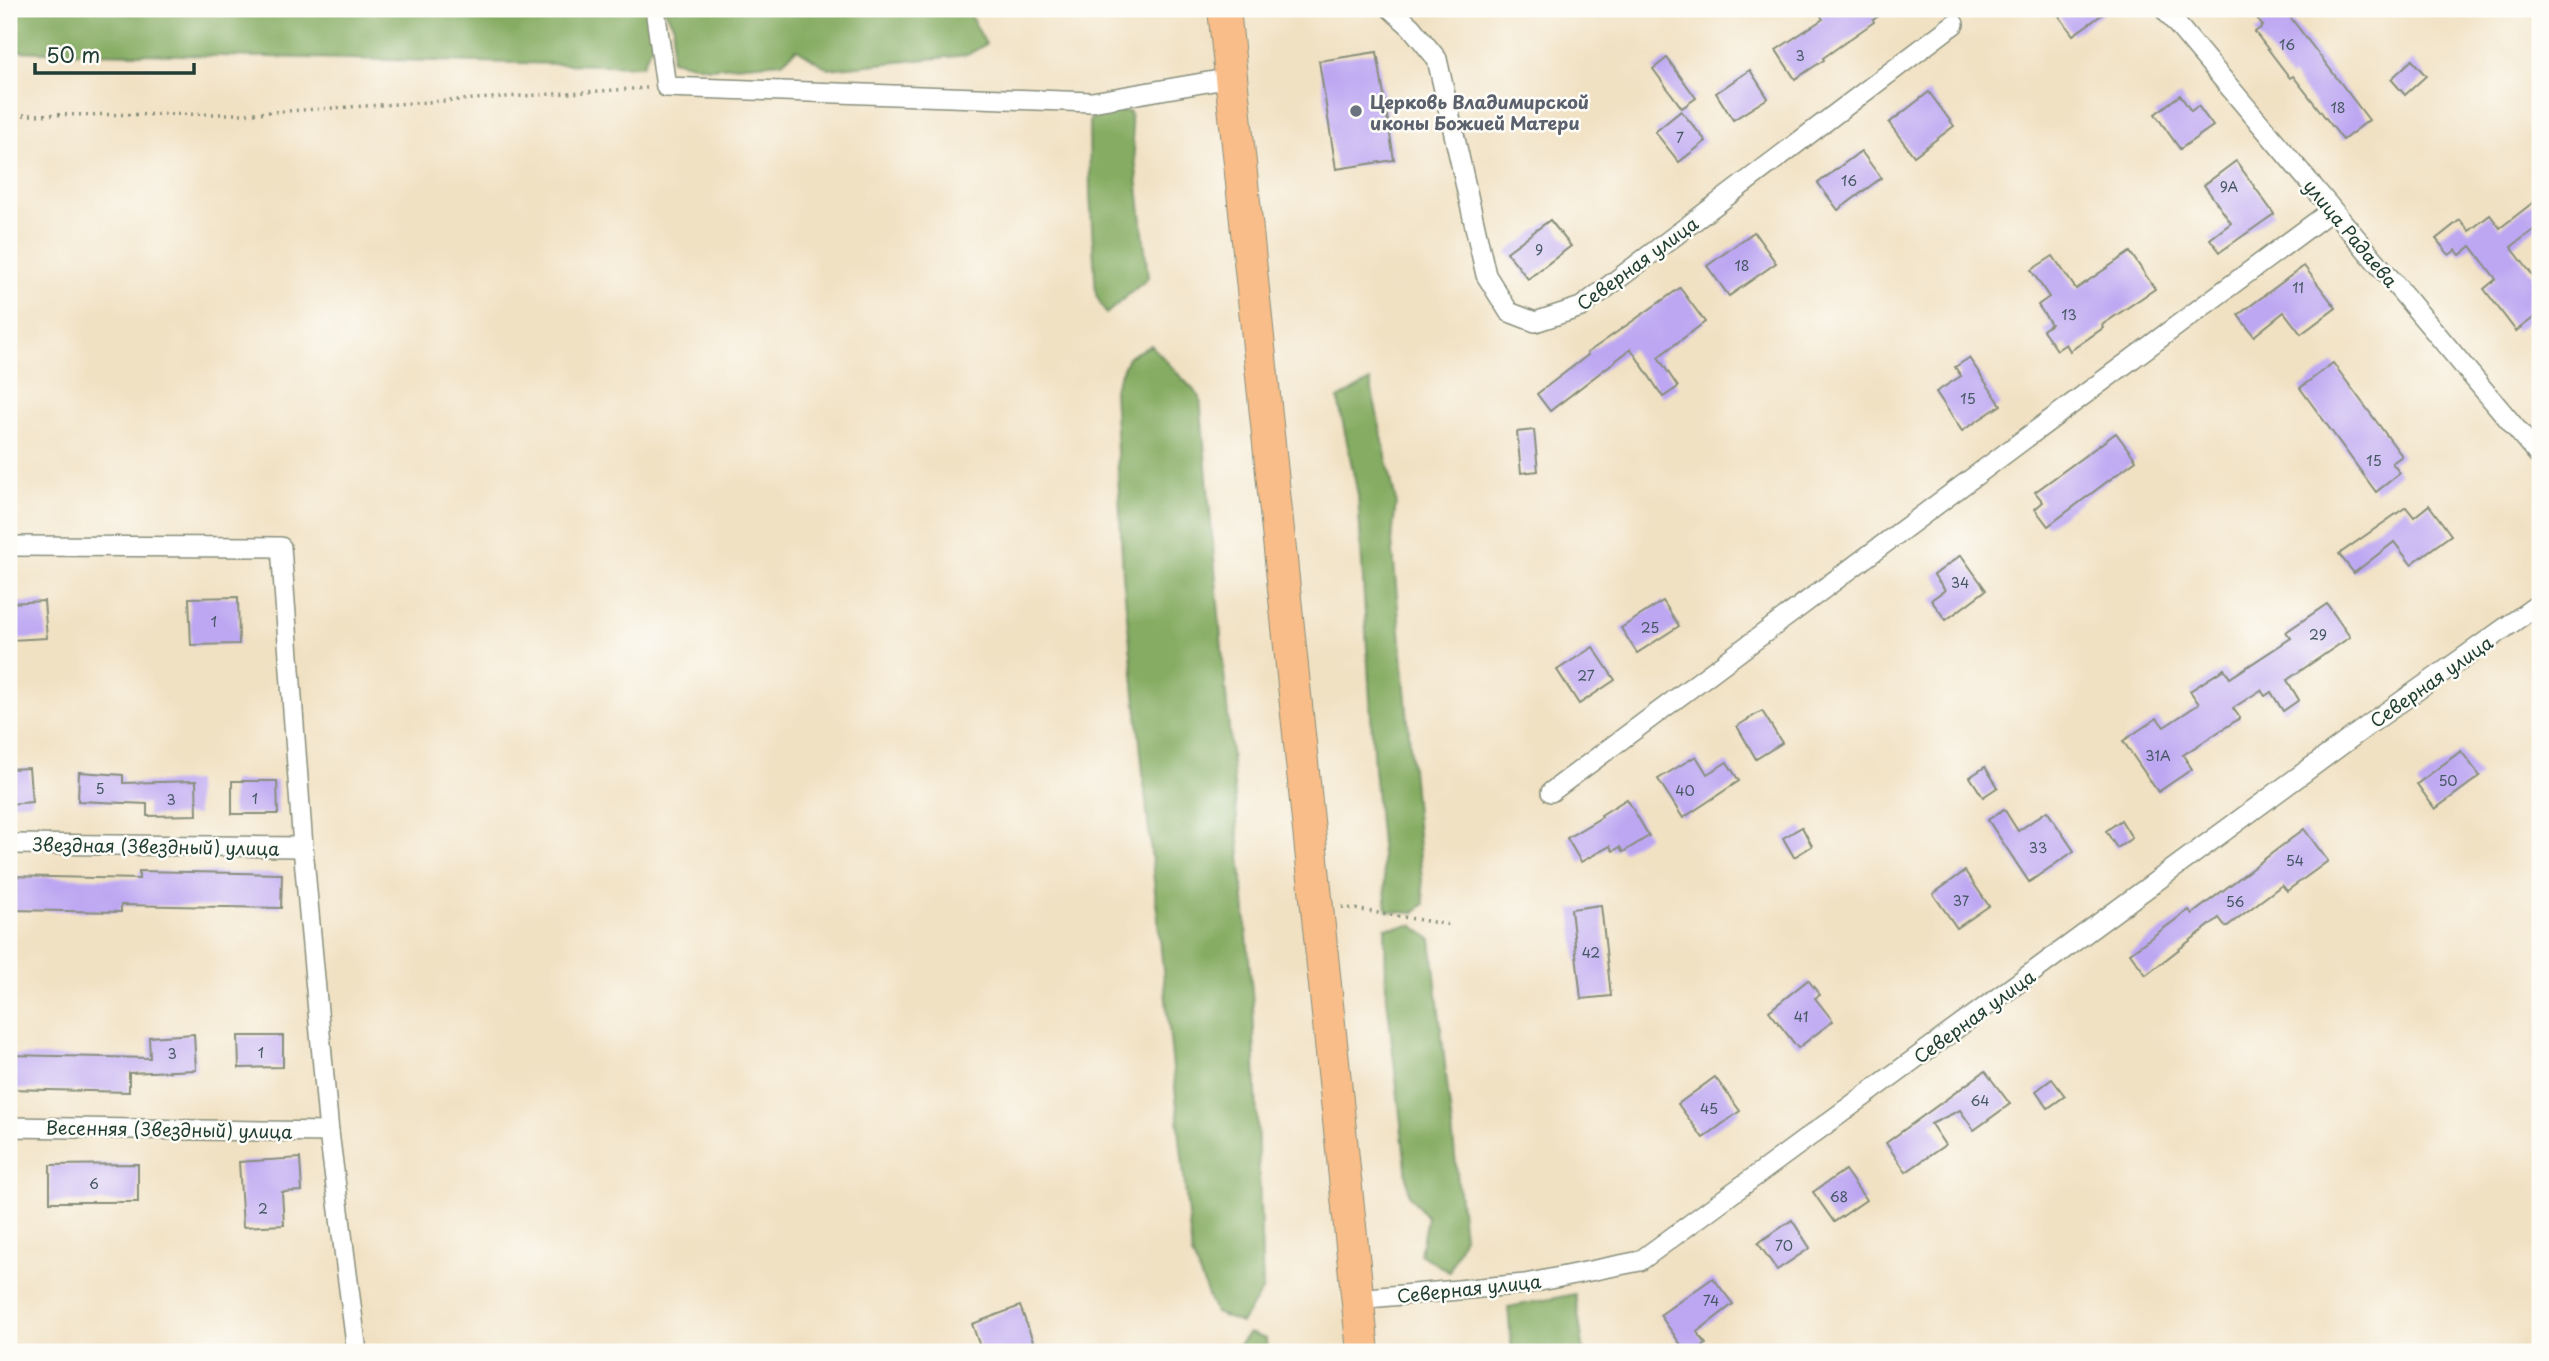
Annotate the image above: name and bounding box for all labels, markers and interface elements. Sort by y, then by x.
scale bar [35,32,194,76]
house number: 16 [2279,34,2295,55]
text: 50 m [46,38,100,70]
house number: 3 [1795,45,1805,66]
place label: Церковь Владимирской иконы Божией Матери [1370,88,1589,136]
house number: 18 [2330,97,2346,118]
marker: Церковь Владимирской иконы Божией Матери [1348,103,1364,119]
house number: 7 [1676,127,1684,148]
house number: 16 [1841,170,1857,191]
street label: улица Радаева [2298,173,2405,294]
house number: 9А [2220,176,2239,197]
street label: Северная улица [1571,209,1704,316]
house number: 9 [1535,239,1543,260]
house number: 18 [1734,255,1750,276]
house number: 11 [2292,277,2304,298]
house number: 13 [2061,304,2077,325]
house number: 15 [1960,388,1976,409]
house number: 15 [2366,450,2382,471]
house number: 34 [1951,572,1969,593]
house number: 1 [211,611,217,632]
house number: 25 [1641,617,1659,638]
house number: 29 [2309,624,2327,645]
street label: Северная улица [2364,628,2499,734]
house number: 27 [1577,665,1595,686]
house number: 31А [2145,745,2171,766]
house number: 50 [2438,770,2458,791]
house number: 5 [95,778,105,799]
house number: 40 [1675,780,1695,801]
house number: 1 [252,788,258,809]
house number: 3 [166,789,176,810]
street label: Звездная (Звездный) улица [32,830,280,862]
house number: 33 [2029,837,2047,858]
house number: 54 [2286,850,2304,871]
house number: 37 [1953,890,1970,911]
house number: 56 [2226,891,2245,912]
house number: 42 [1582,942,1600,963]
street label: Северная улица [1908,962,2041,1069]
house number: 41 [1794,1006,1808,1027]
house number: 1 [258,1042,264,1063]
house number: 3 [167,1043,177,1064]
house number: 64 [1970,1090,1990,1111]
house number: 45 [1700,1098,1718,1119]
street label: Весенняя (Звездный) улица [45,1113,293,1145]
house number: 6 [89,1173,99,1194]
house number: 68 [1830,1186,1848,1207]
house number: 2 [258,1198,268,1219]
house number: 70 [1775,1235,1793,1256]
street label: Северная улица [1396,1267,1543,1309]
house number: 74 [1703,1290,1719,1311]

